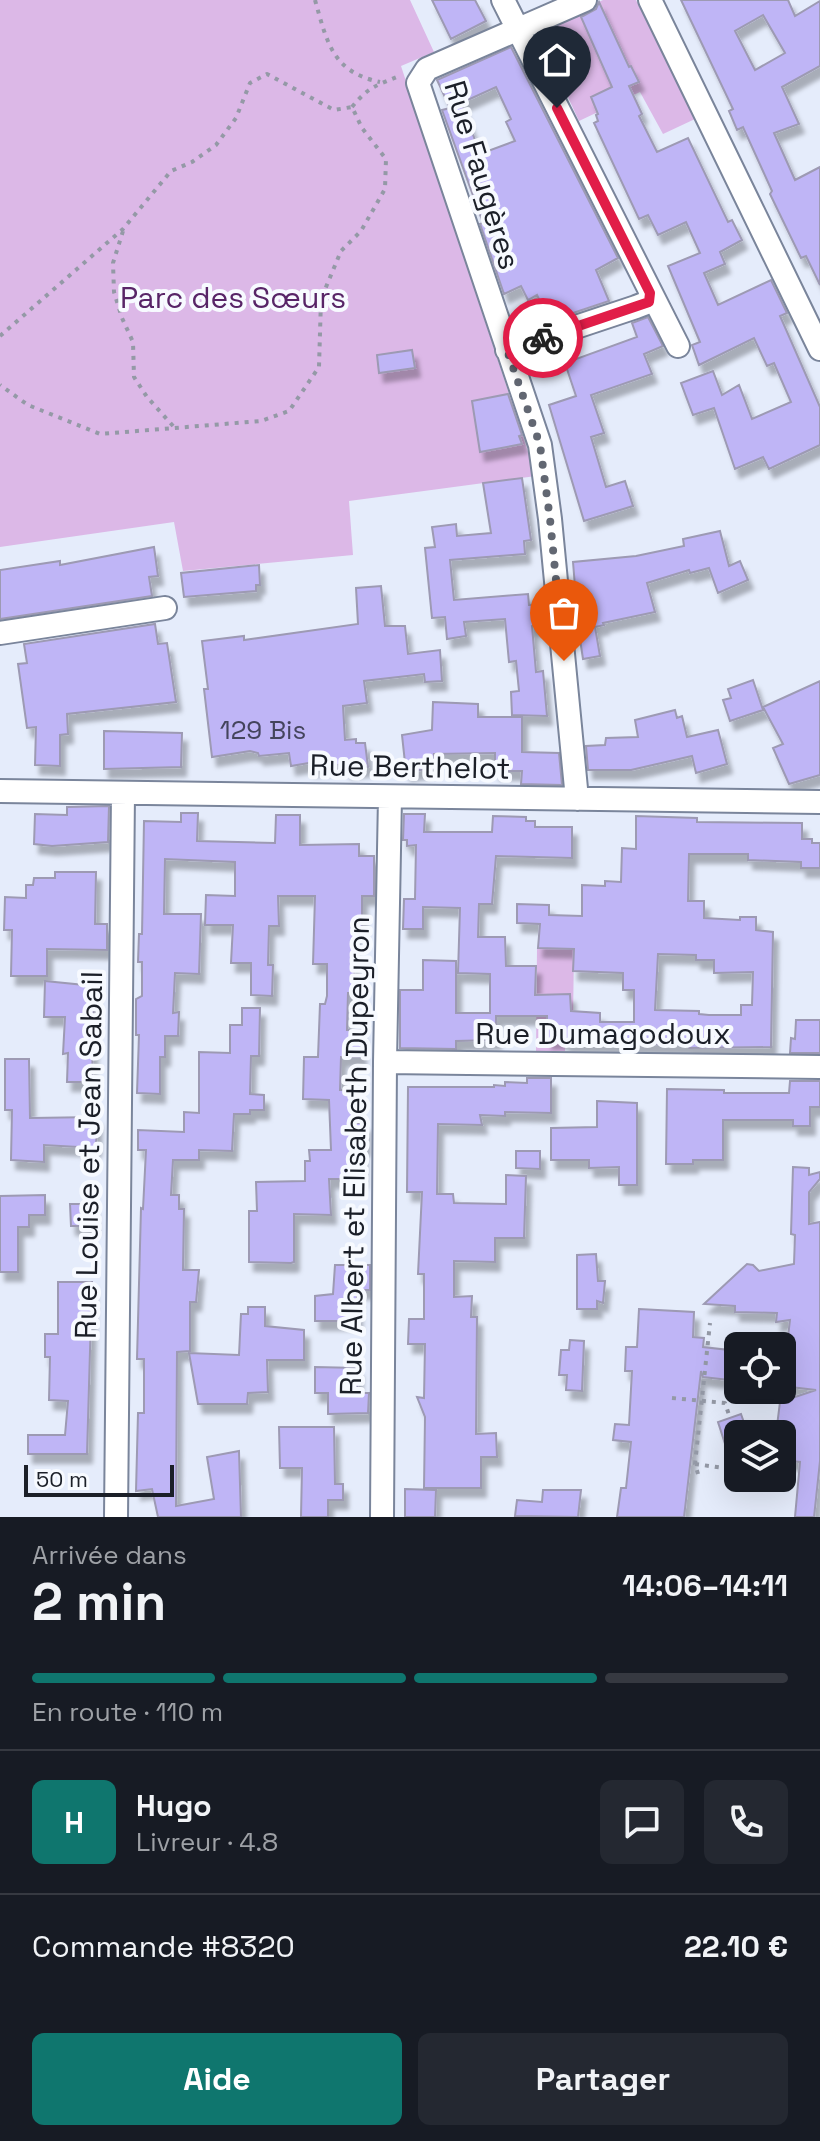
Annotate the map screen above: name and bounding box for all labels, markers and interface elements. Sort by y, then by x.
pin [523,26,591,108]
icon: home [535,38,579,82]
street label: Rue Faugères [435,76,530,274]
park label: Parc des Sœurs [120,278,346,317]
courier [503,298,583,378]
icon: bike [521,316,565,360]
pin [530,579,598,661]
icon: bag [542,591,586,635]
house number: 129 Bis [220,713,306,747]
street label: Rue Berthelot [309,745,511,788]
street label: Rue Albert et Elisabeth Dupeyron [331,916,378,1396]
street label: Rue Louise et Jean Sabail [66,971,111,1339]
street label: Rue Dumagodoux [475,1014,731,1053]
map controls [724,1332,796,1492]
button: locate [724,1332,796,1404]
button: layers [724,1420,796,1492]
scale bar [24,1461,174,1497]
text: 50 m [36,1465,88,1493]
text: Arrivée dans [32,1538,187,1572]
text: 14:06–14:11 [622,1566,788,1605]
text: 2 min [32,1569,166,1635]
text: En route · 110 m [32,1695,223,1729]
button: chat [600,1780,684,1864]
button: phone [704,1780,788,1864]
text: Hugo [136,1786,212,1825]
text: H [64,1803,84,1842]
text: Livreur · 4.8 [136,1825,278,1859]
text: Commande #8320 [32,1927,295,1966]
text: 22.10 € [684,1927,788,1966]
button: Aide [32,2033,402,2125]
button: Partager [418,2033,788,2125]

